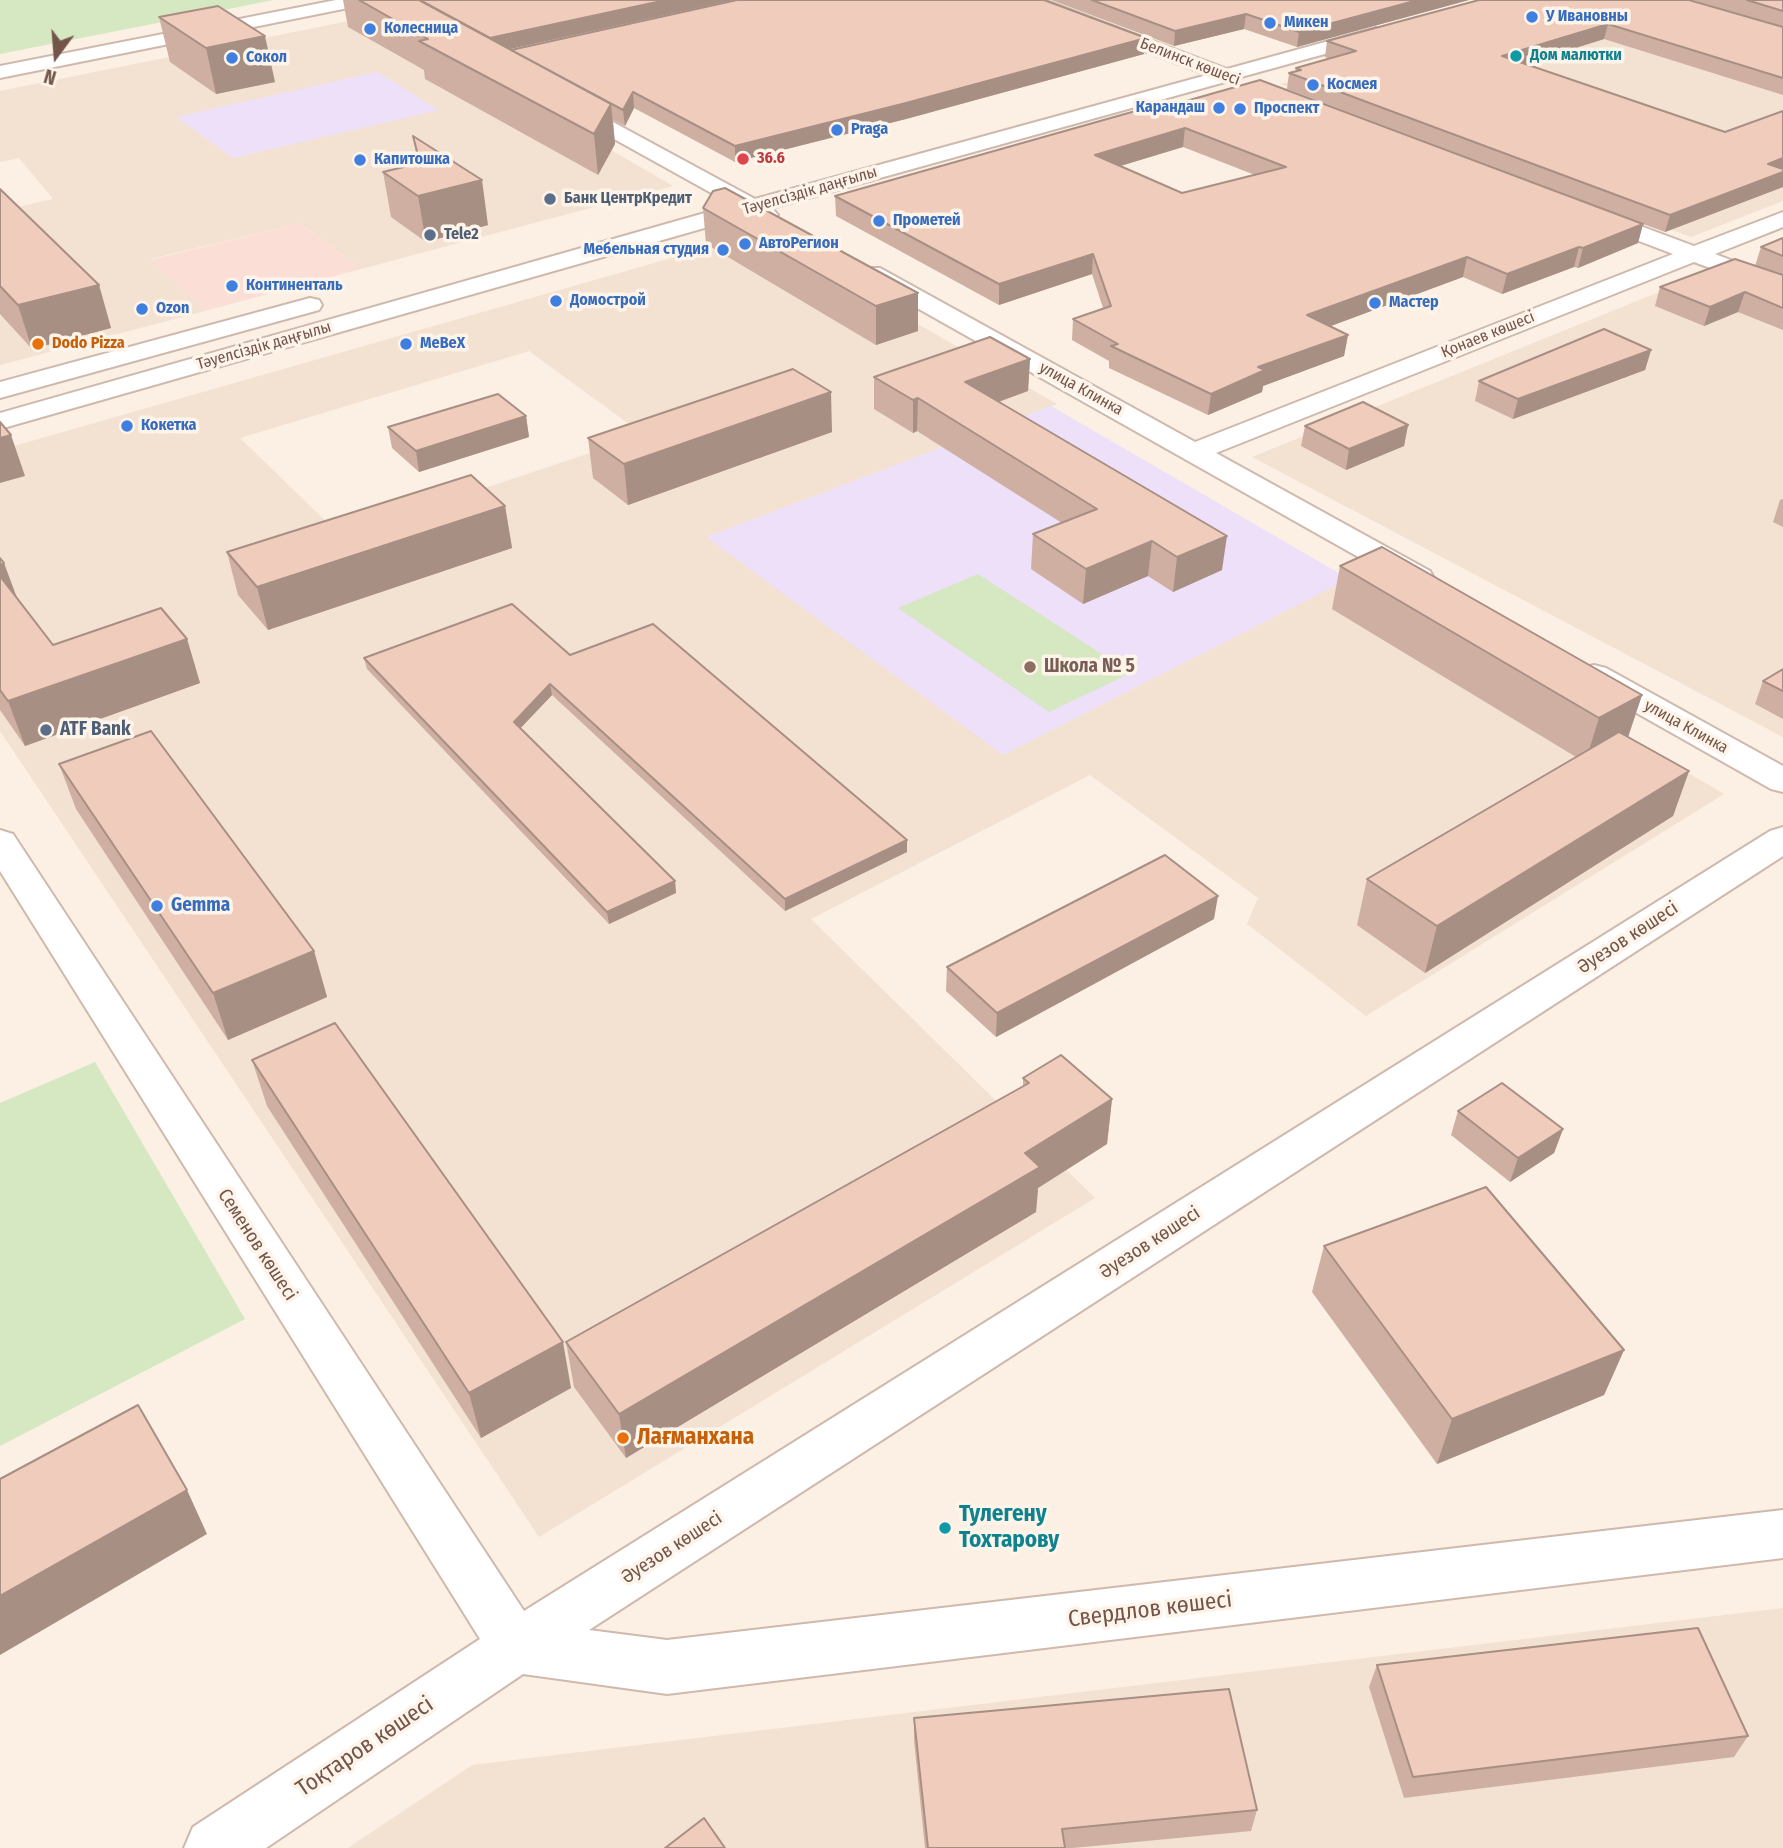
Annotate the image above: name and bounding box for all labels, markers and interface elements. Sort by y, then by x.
place label: У Ивановны [1546,7,1628,27]
marker: У Ивановны [1524,9,1540,25]
place label: Микен [1284,13,1328,33]
marker: Микен [1262,15,1278,31]
place label: Колесница [384,19,458,39]
north arrow [21,21,91,91]
marker: Колесница [362,21,378,37]
street label: Белинск көшесі [1137,34,1243,90]
place label: Дом малютки [1530,46,1622,66]
place label: Сокол [246,48,287,68]
marker: Дом малютки [1508,48,1524,64]
marker: Сокол [224,50,240,66]
text: N [41,64,59,89]
place label: Космея [1327,75,1377,95]
marker: Космея [1305,77,1321,93]
place label: Карандаш [1136,98,1205,118]
place label: Проспект [1254,99,1319,119]
marker: Карандаш [1211,100,1227,116]
marker: Проспект [1232,101,1248,117]
place label: Praga [851,120,888,140]
marker: Praga [829,122,845,138]
place label: 36.6 [757,149,785,169]
place label: Капитошка [374,150,450,170]
marker: 36.6 [735,151,751,167]
marker: Капитошка [352,152,368,168]
street label: Тәуелсіздік даңғылы [741,163,879,219]
place label: Банк ЦентрКредит [564,189,692,209]
marker: Банк ЦентрКредит [542,191,558,207]
place label: Прометей [893,211,961,231]
marker: Прометей [871,213,887,229]
place label: Tele2 [444,225,479,245]
marker: Tele2 [422,227,438,243]
place label: АвтоРегион [759,234,839,254]
marker: АвтоРегион [737,236,753,252]
place label: Мебельная студия [583,240,709,260]
marker: Мебельная студия [715,242,731,258]
place label: Континенталь [246,276,343,296]
marker: Континенталь [224,278,240,294]
place label: Домострой [570,291,646,311]
marker: Домострой [548,293,564,309]
place label: Мастер [1389,293,1439,313]
marker: Мастер [1367,295,1383,311]
place label: Ozon [156,299,189,319]
marker: Ozon [134,301,150,317]
street label: Қонаев көшесі [1438,308,1538,362]
street label: Тәуелсіздік даңғылы [195,318,333,374]
place label: Dodo Pizza [52,334,125,354]
place label: MeBeX [420,334,465,354]
marker: Dodo Pizza [30,336,46,352]
marker: MeBeX [398,336,414,352]
street label: улица Клинка [1036,358,1126,420]
place label: Кокетка [141,416,197,436]
marker: Кокетка [119,418,135,434]
place label: Школа № 5 [1044,656,1135,678]
marker: Школа № 5 [1022,659,1038,675]
street label: улица Клинка [1641,696,1731,758]
place label: ATF Bank [60,719,131,741]
marker: ATF Bank [38,722,54,738]
place label: Gemma [171,895,230,917]
street label: Әуезов көшесі [1573,897,1683,979]
marker: Gemma [149,898,165,914]
street label: Семенов көшесі [212,1185,302,1305]
street label: Әуезов көшесі [1095,1202,1205,1284]
place label: Лағманхана [637,1424,754,1452]
marker: Лағманхана [615,1430,631,1446]
place label: Тулегену Тохтарову [959,1501,1059,1555]
street label: Әуезов көшесі [617,1507,727,1589]
marker: Тулегену Тохтарову [937,1520,953,1536]
street label: Свердлов көшесі [1066,1586,1234,1634]
street label: Тоқтаров көшесі [291,1691,439,1803]

